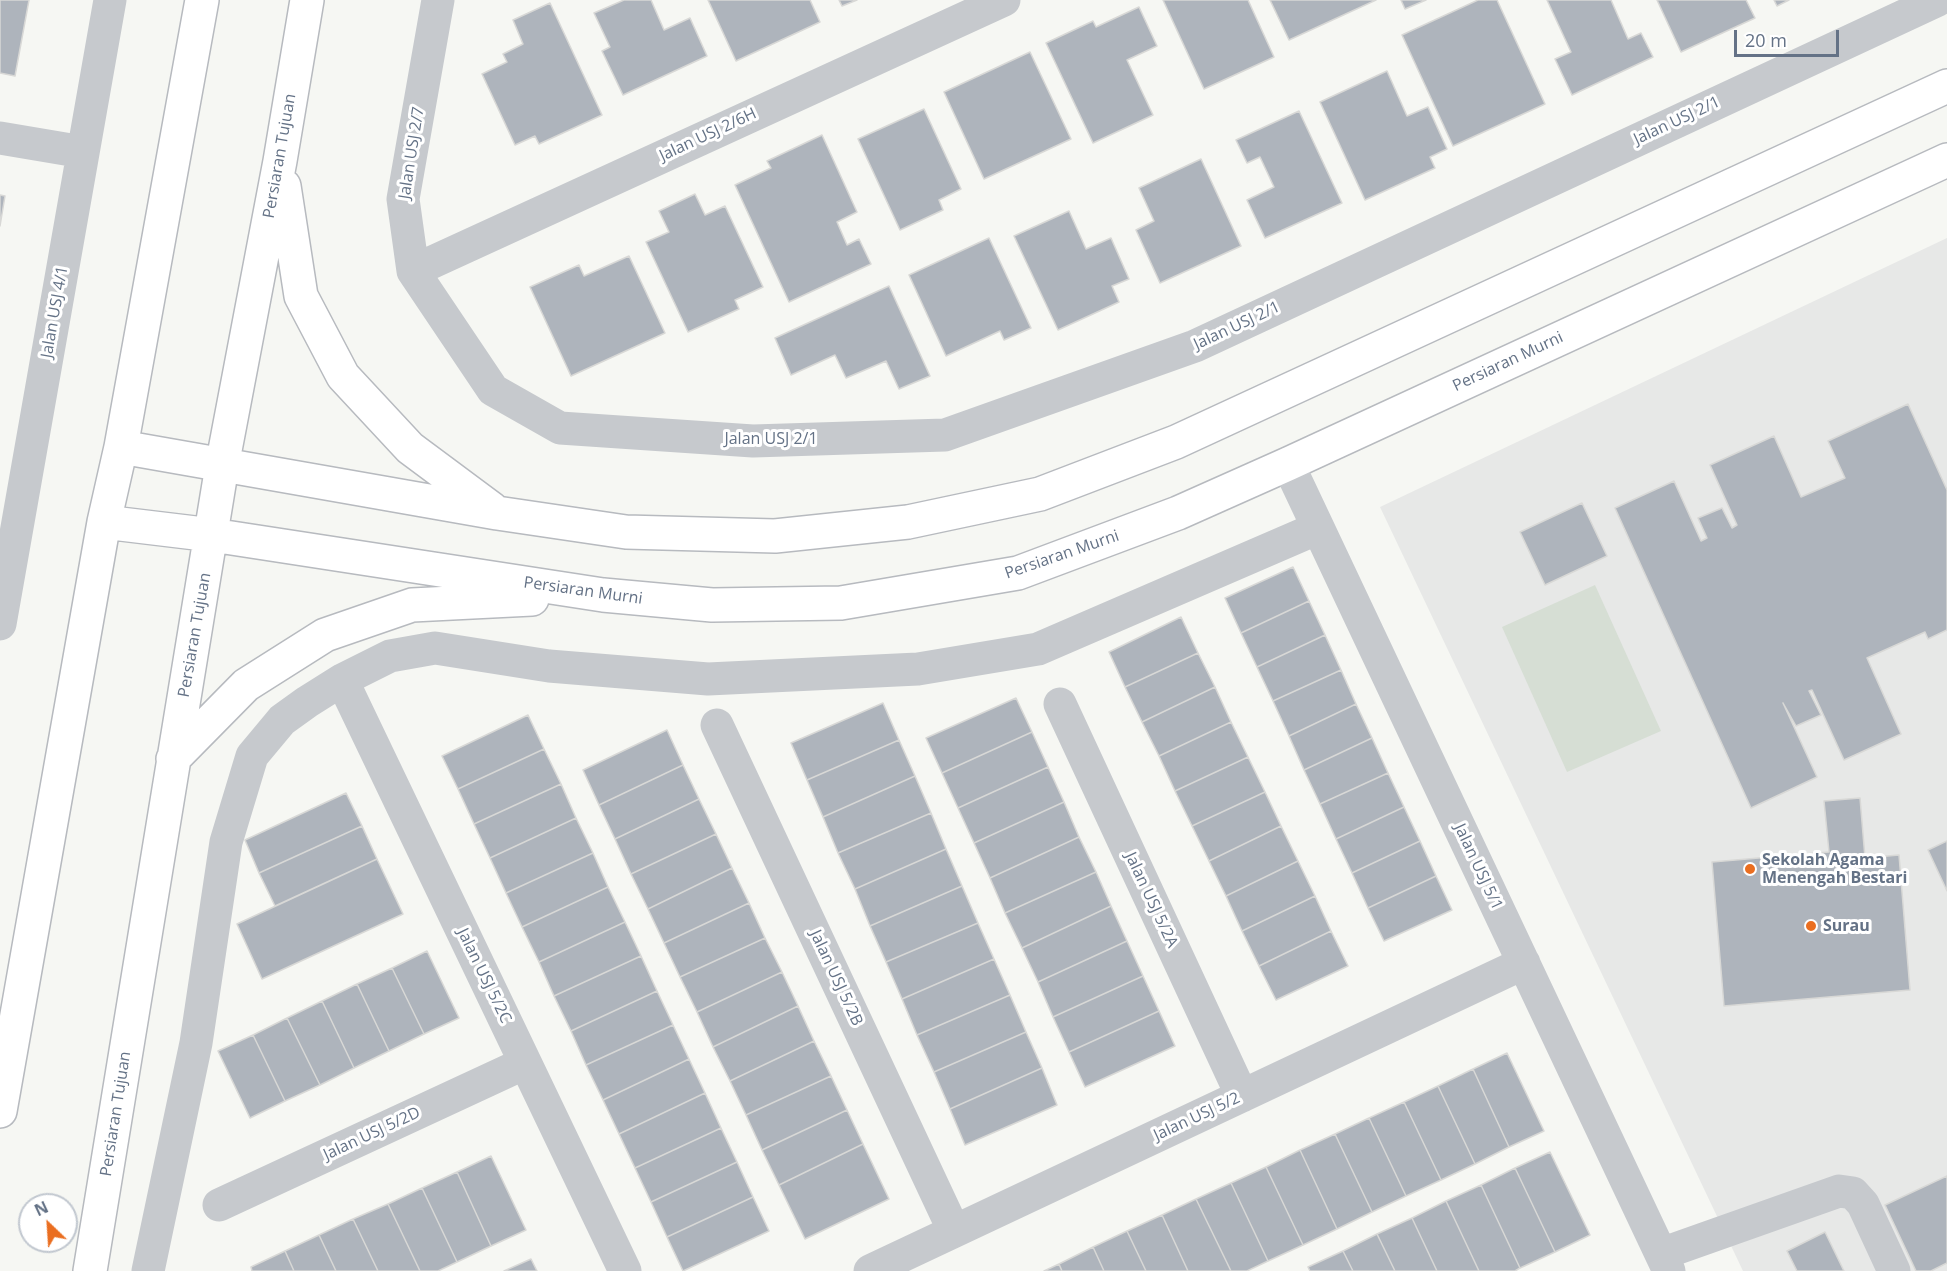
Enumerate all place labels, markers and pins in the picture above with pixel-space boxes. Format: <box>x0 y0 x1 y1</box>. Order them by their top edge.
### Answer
place label: Sekolah Agama Menengah Bestari <box>1762 850 1907 888</box>
marker: Sekolah Agama Menengah Bestari <box>1743 862 1757 876</box>
place label: Surau <box>1823 916 1870 936</box>
marker: Surau <box>1804 919 1818 933</box>

